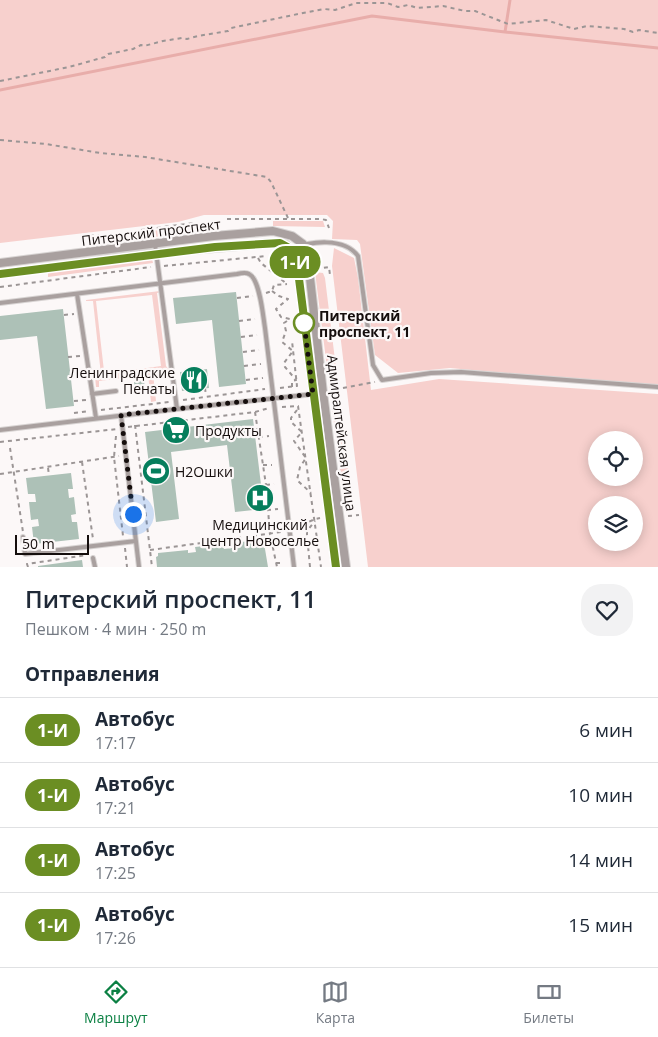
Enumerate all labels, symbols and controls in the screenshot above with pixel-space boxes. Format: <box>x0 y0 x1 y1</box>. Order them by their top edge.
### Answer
street label: Питерский проспект <box>80 214 222 250</box>
line badge: 1-И <box>266 246 324 278</box>
text: 1-И <box>280 250 310 274</box>
place label: Питерский проспект, 11 <box>319 306 410 341</box>
marker: Питерский проспект, 11 <box>293 312 315 334</box>
street label: Адмиралтейская улица <box>323 354 361 512</box>
place label: Ленинградские Пенаты <box>70 363 175 398</box>
restaurant icon: Ленинградские Пенаты <box>179 365 209 395</box>
supermarket icon: Продукты <box>161 415 191 445</box>
place label: Продукты <box>195 421 262 440</box>
map controls <box>588 431 643 551</box>
button: locate <box>588 431 643 486</box>
sports icon: H2Oшки <box>141 456 171 486</box>
place label: H2Oшки <box>175 462 233 481</box>
hospital icon: Медицинский центр Новоселье <box>245 483 275 513</box>
button: layers <box>588 496 643 551</box>
your location <box>121 502 146 527</box>
place label: Медицинский центр Новоселье <box>201 515 319 550</box>
scale bar <box>15 532 89 555</box>
text: 50 m <box>22 534 55 553</box>
text: Питерский проспект, 11 <box>25 582 316 615</box>
button: heart <box>581 584 633 636</box>
text: Пешком · 4 мин · 250 m <box>25 618 206 640</box>
text: Отправления <box>25 661 159 687</box>
text: Автобус <box>95 706 175 732</box>
text: 6 мин <box>579 717 633 743</box>
text: 1-И <box>37 718 68 742</box>
text: 17:17 <box>95 732 136 754</box>
text: Автобус <box>95 771 175 797</box>
text: 10 мин <box>568 782 633 808</box>
text: 1-И <box>37 783 68 807</box>
text: 17:21 <box>95 797 136 819</box>
text: Автобус <box>95 836 175 862</box>
text: 14 мин <box>568 847 633 873</box>
text: 1-И <box>37 848 68 872</box>
text: 17:25 <box>95 862 136 884</box>
text: Автобус <box>95 901 175 927</box>
text: 15 мин <box>568 912 633 938</box>
text: 1-И <box>37 913 68 937</box>
text: 17:26 <box>95 927 136 949</box>
tab: Маршрут <box>84 978 148 1027</box>
tab: Карта <box>316 978 355 1027</box>
tab: Билеты <box>523 978 574 1027</box>

